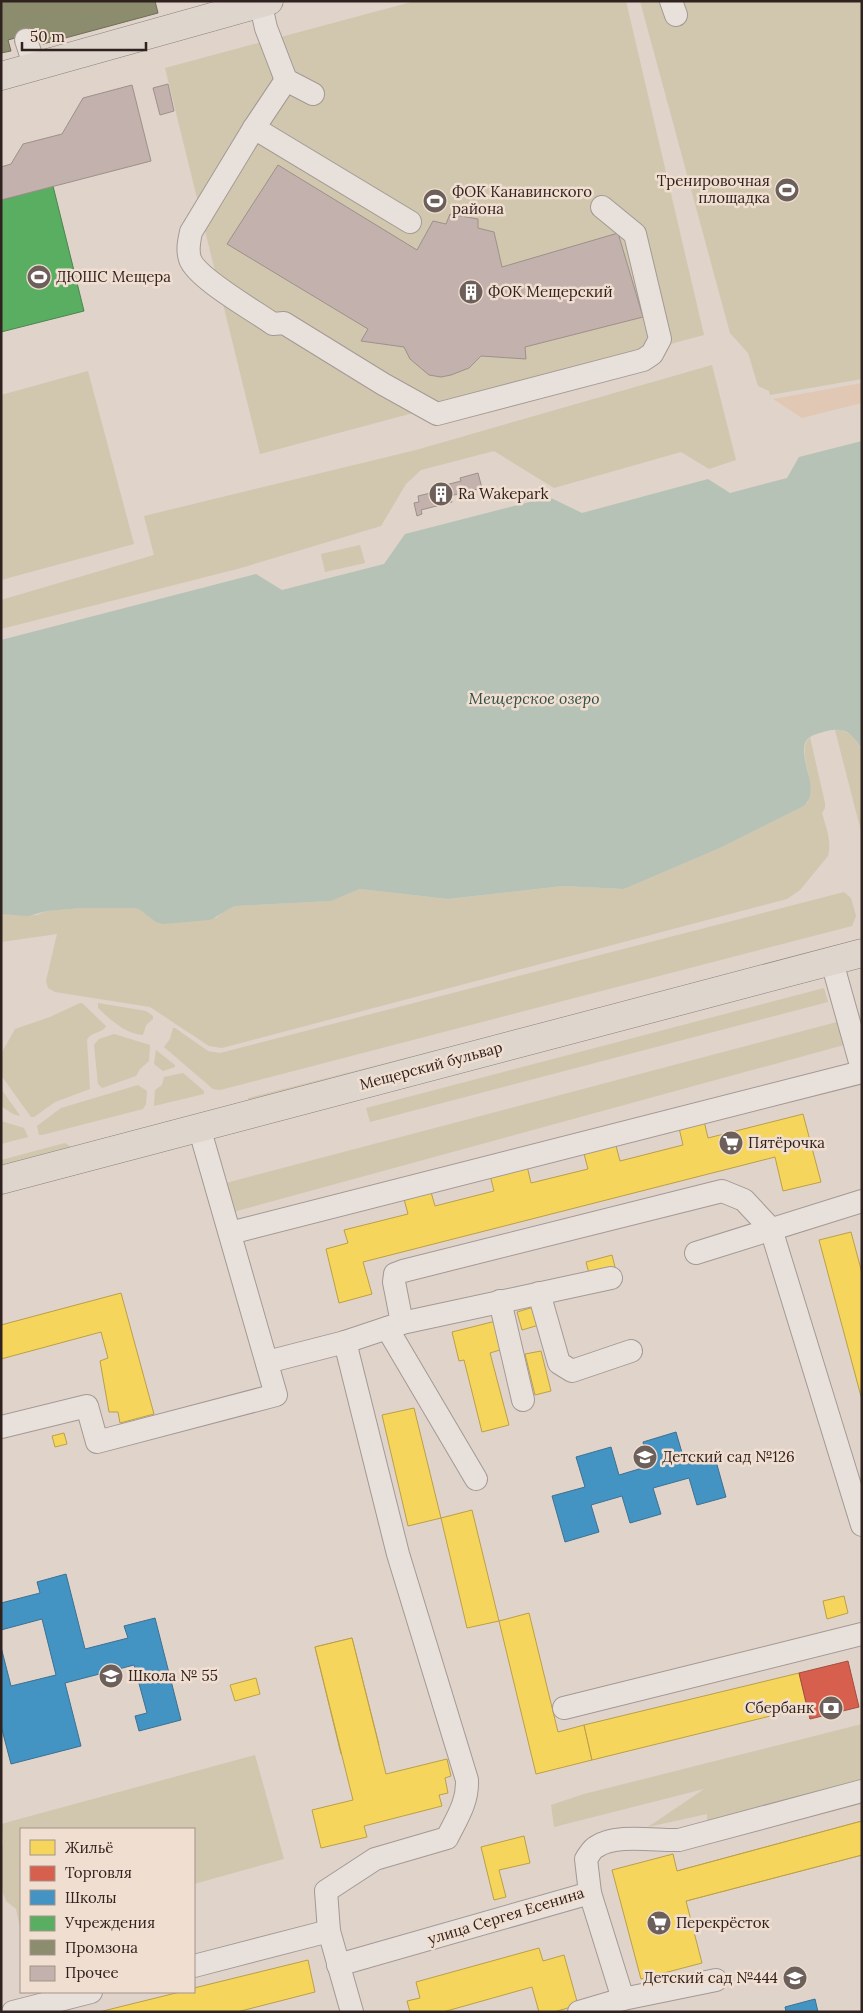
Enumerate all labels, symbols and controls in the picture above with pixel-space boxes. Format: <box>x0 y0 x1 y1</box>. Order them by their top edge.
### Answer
scale bar <box>22 20 146 52</box>
text: 50 m <box>30 27 65 46</box>
place label: Тренировочная площадка <box>657 171 770 207</box>
sports icon: Тренировочная площадка <box>774 177 800 203</box>
place label: ФОК Канавинского района <box>452 182 592 218</box>
sports icon: ФОК Канавинского района <box>422 188 448 214</box>
sports icon: ДЮШС Мещера <box>26 264 52 290</box>
place label: ДЮШС Мещера <box>56 267 171 286</box>
building icon: ФОК Мещерский <box>458 279 484 305</box>
place label: ФОК Мещерский <box>488 282 613 301</box>
building icon: Ra Wakepark <box>428 481 454 507</box>
place label: Ra Wakepark <box>458 484 548 503</box>
water label: Мещерское озеро <box>468 688 600 708</box>
street label: Мещерский бульвар <box>357 1037 505 1094</box>
supermarket icon: Пятёрочка <box>718 1130 744 1156</box>
place label: Пятёрочка <box>748 1133 825 1152</box>
school or university icon: Детский сад №126 <box>632 1444 658 1470</box>
place label: Детский сад №126 <box>662 1447 795 1466</box>
school or university icon: Школа № 55 <box>98 1663 124 1689</box>
place label: Школа № 55 <box>128 1666 218 1685</box>
bank icon: Сбербанк <box>818 1695 844 1721</box>
place label: Сбербанк <box>745 1698 814 1717</box>
legend <box>20 1828 195 1993</box>
text: Жильё <box>65 1838 113 1857</box>
text: Торговля <box>65 1863 132 1882</box>
street label: улица Сергея Есенина <box>425 1883 587 1948</box>
text: Школы <box>65 1888 117 1907</box>
supermarket icon: Перекрёсток <box>646 1910 672 1936</box>
text: Учреждения <box>64 1913 155 1932</box>
place label: Перекрёсток <box>676 1913 770 1932</box>
text: Промзона <box>65 1938 138 1957</box>
text: Прочее <box>65 1963 119 1982</box>
school or university icon: Детский сад №444 <box>782 1965 808 1991</box>
place label: Детский сад №444 <box>643 1968 778 1987</box>

